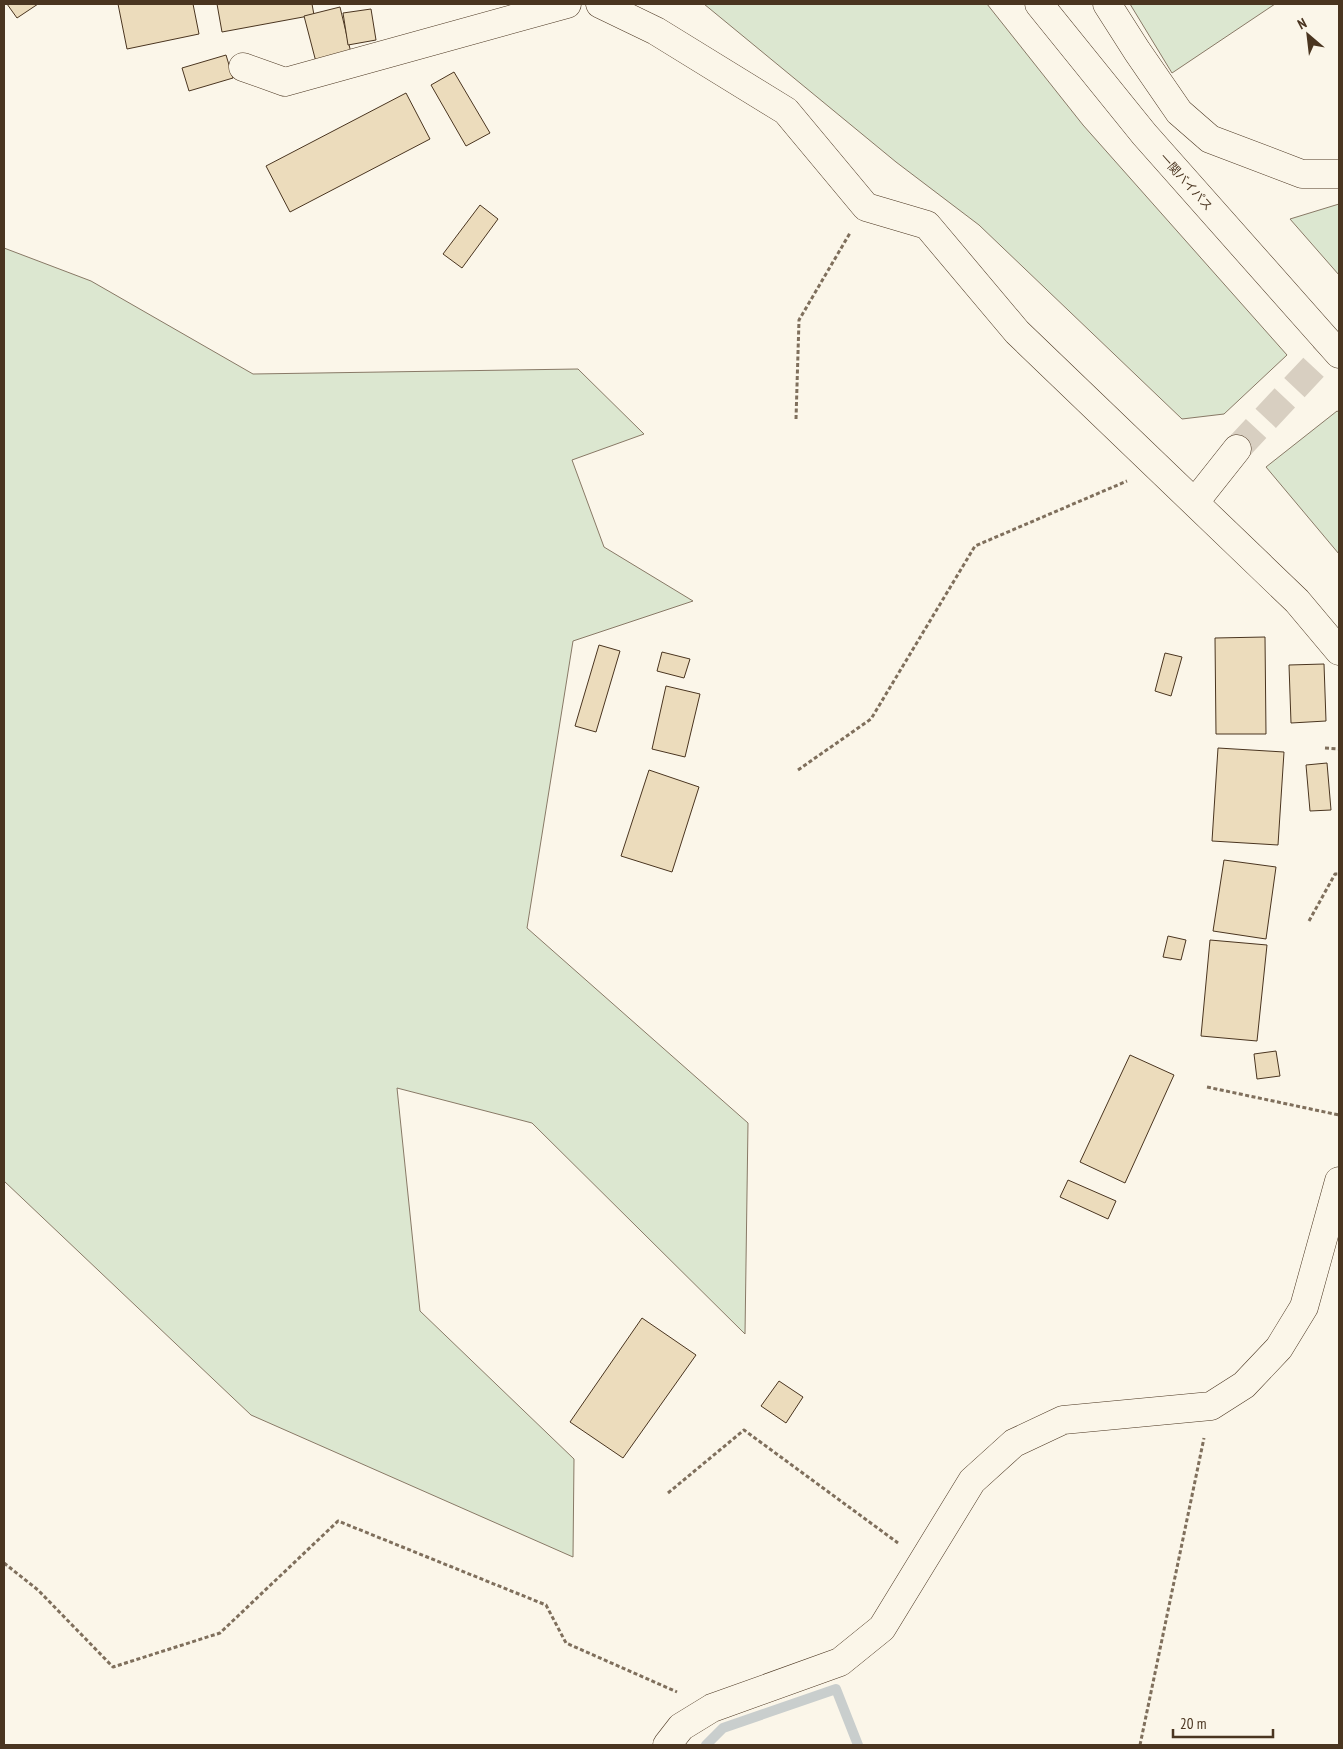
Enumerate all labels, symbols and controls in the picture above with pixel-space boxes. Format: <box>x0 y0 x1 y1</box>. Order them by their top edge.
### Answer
north arrow <box>1283 10 1333 60</box>
text: N <box>1294 14 1309 33</box>
street label: 一関バイパス <box>1157 150 1216 213</box>
scale bar <box>1173 1706 1273 1738</box>
text: 20 m <box>1180 1714 1206 1733</box>

